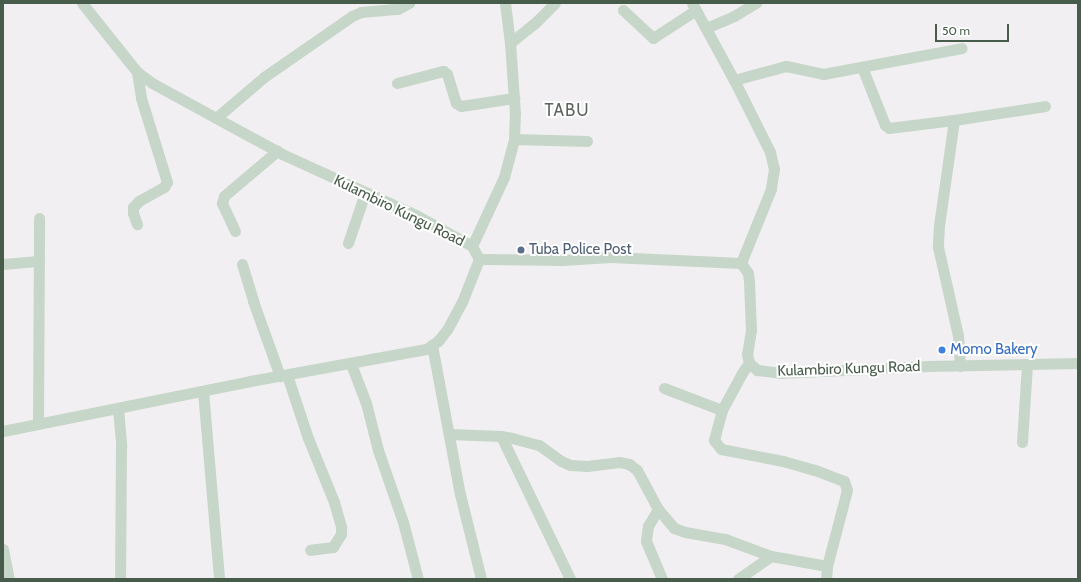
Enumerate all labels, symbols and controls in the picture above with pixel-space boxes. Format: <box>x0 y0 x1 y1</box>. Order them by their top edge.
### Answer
scale bar <box>937 16 1011 42</box>
text: 50 m <box>942 23 970 38</box>
district label: TABU <box>544 101 590 121</box>
street label: Kulambiro Kungu Road <box>331 172 467 250</box>
place label: Tuba Police Post <box>529 241 631 259</box>
marker: Tuba Police Post <box>516 245 526 255</box>
place label: Momo Bakery <box>950 341 1038 359</box>
marker: Momo Bakery <box>937 345 947 355</box>
street label: Kulambiro Kungu Road <box>777 358 921 380</box>

